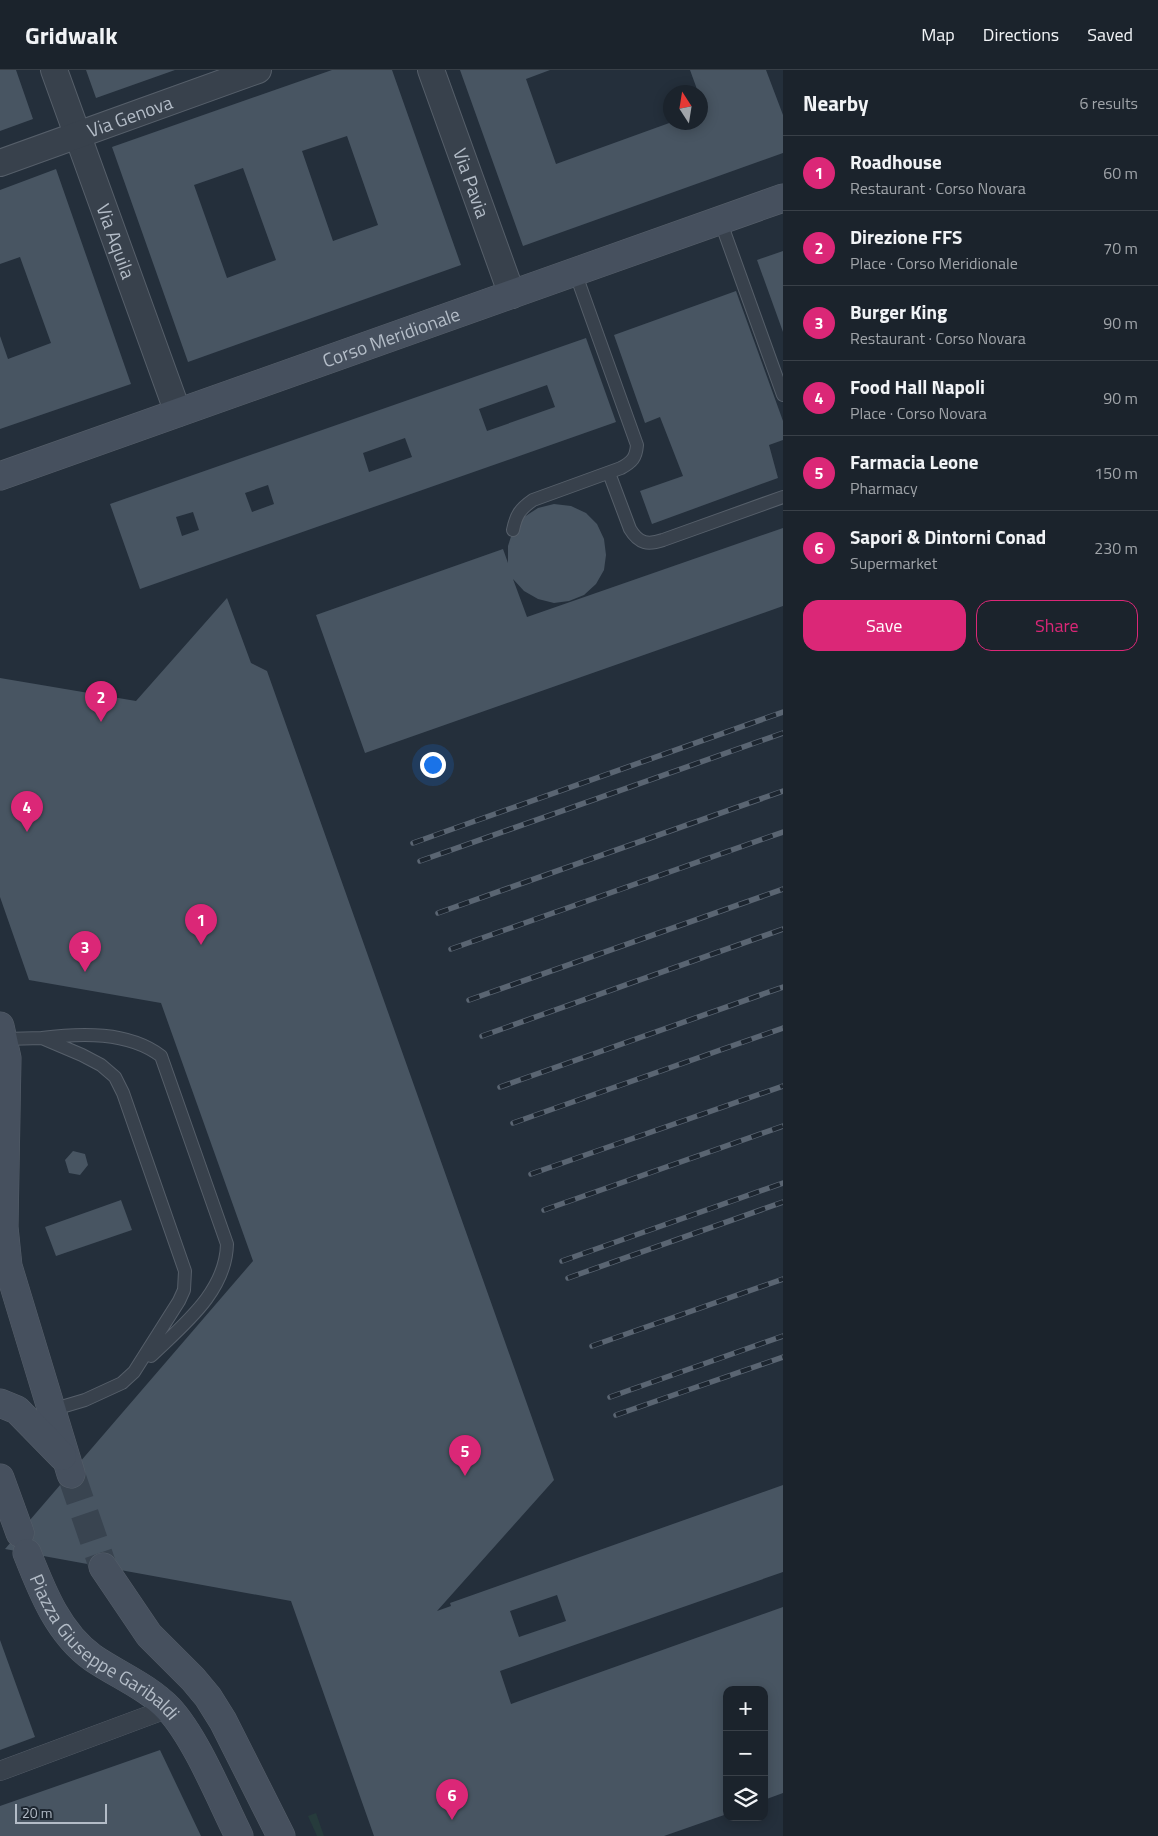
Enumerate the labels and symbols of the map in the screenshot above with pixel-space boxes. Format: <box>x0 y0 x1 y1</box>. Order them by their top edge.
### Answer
north arrow <box>663 85 708 130</box>
street label: Via Genova <box>83 87 177 144</box>
street label: Via Pavia <box>446 144 498 222</box>
street label: Via Aquila <box>89 199 143 283</box>
street label: Corso Meridionale <box>318 299 464 374</box>
pin: 2 <box>85 681 117 722</box>
your location <box>420 752 446 778</box>
pin: 4 <box>11 791 43 832</box>
pin: 1 <box>185 904 217 945</box>
pin: 3 <box>69 931 101 972</box>
pin: 5 <box>449 1435 481 1476</box>
street label: Piazza Giuseppe Garibaldi <box>23 1569 187 1726</box>
pin: 6 <box>436 1779 468 1820</box>
scale bar <box>15 1801 108 1824</box>

